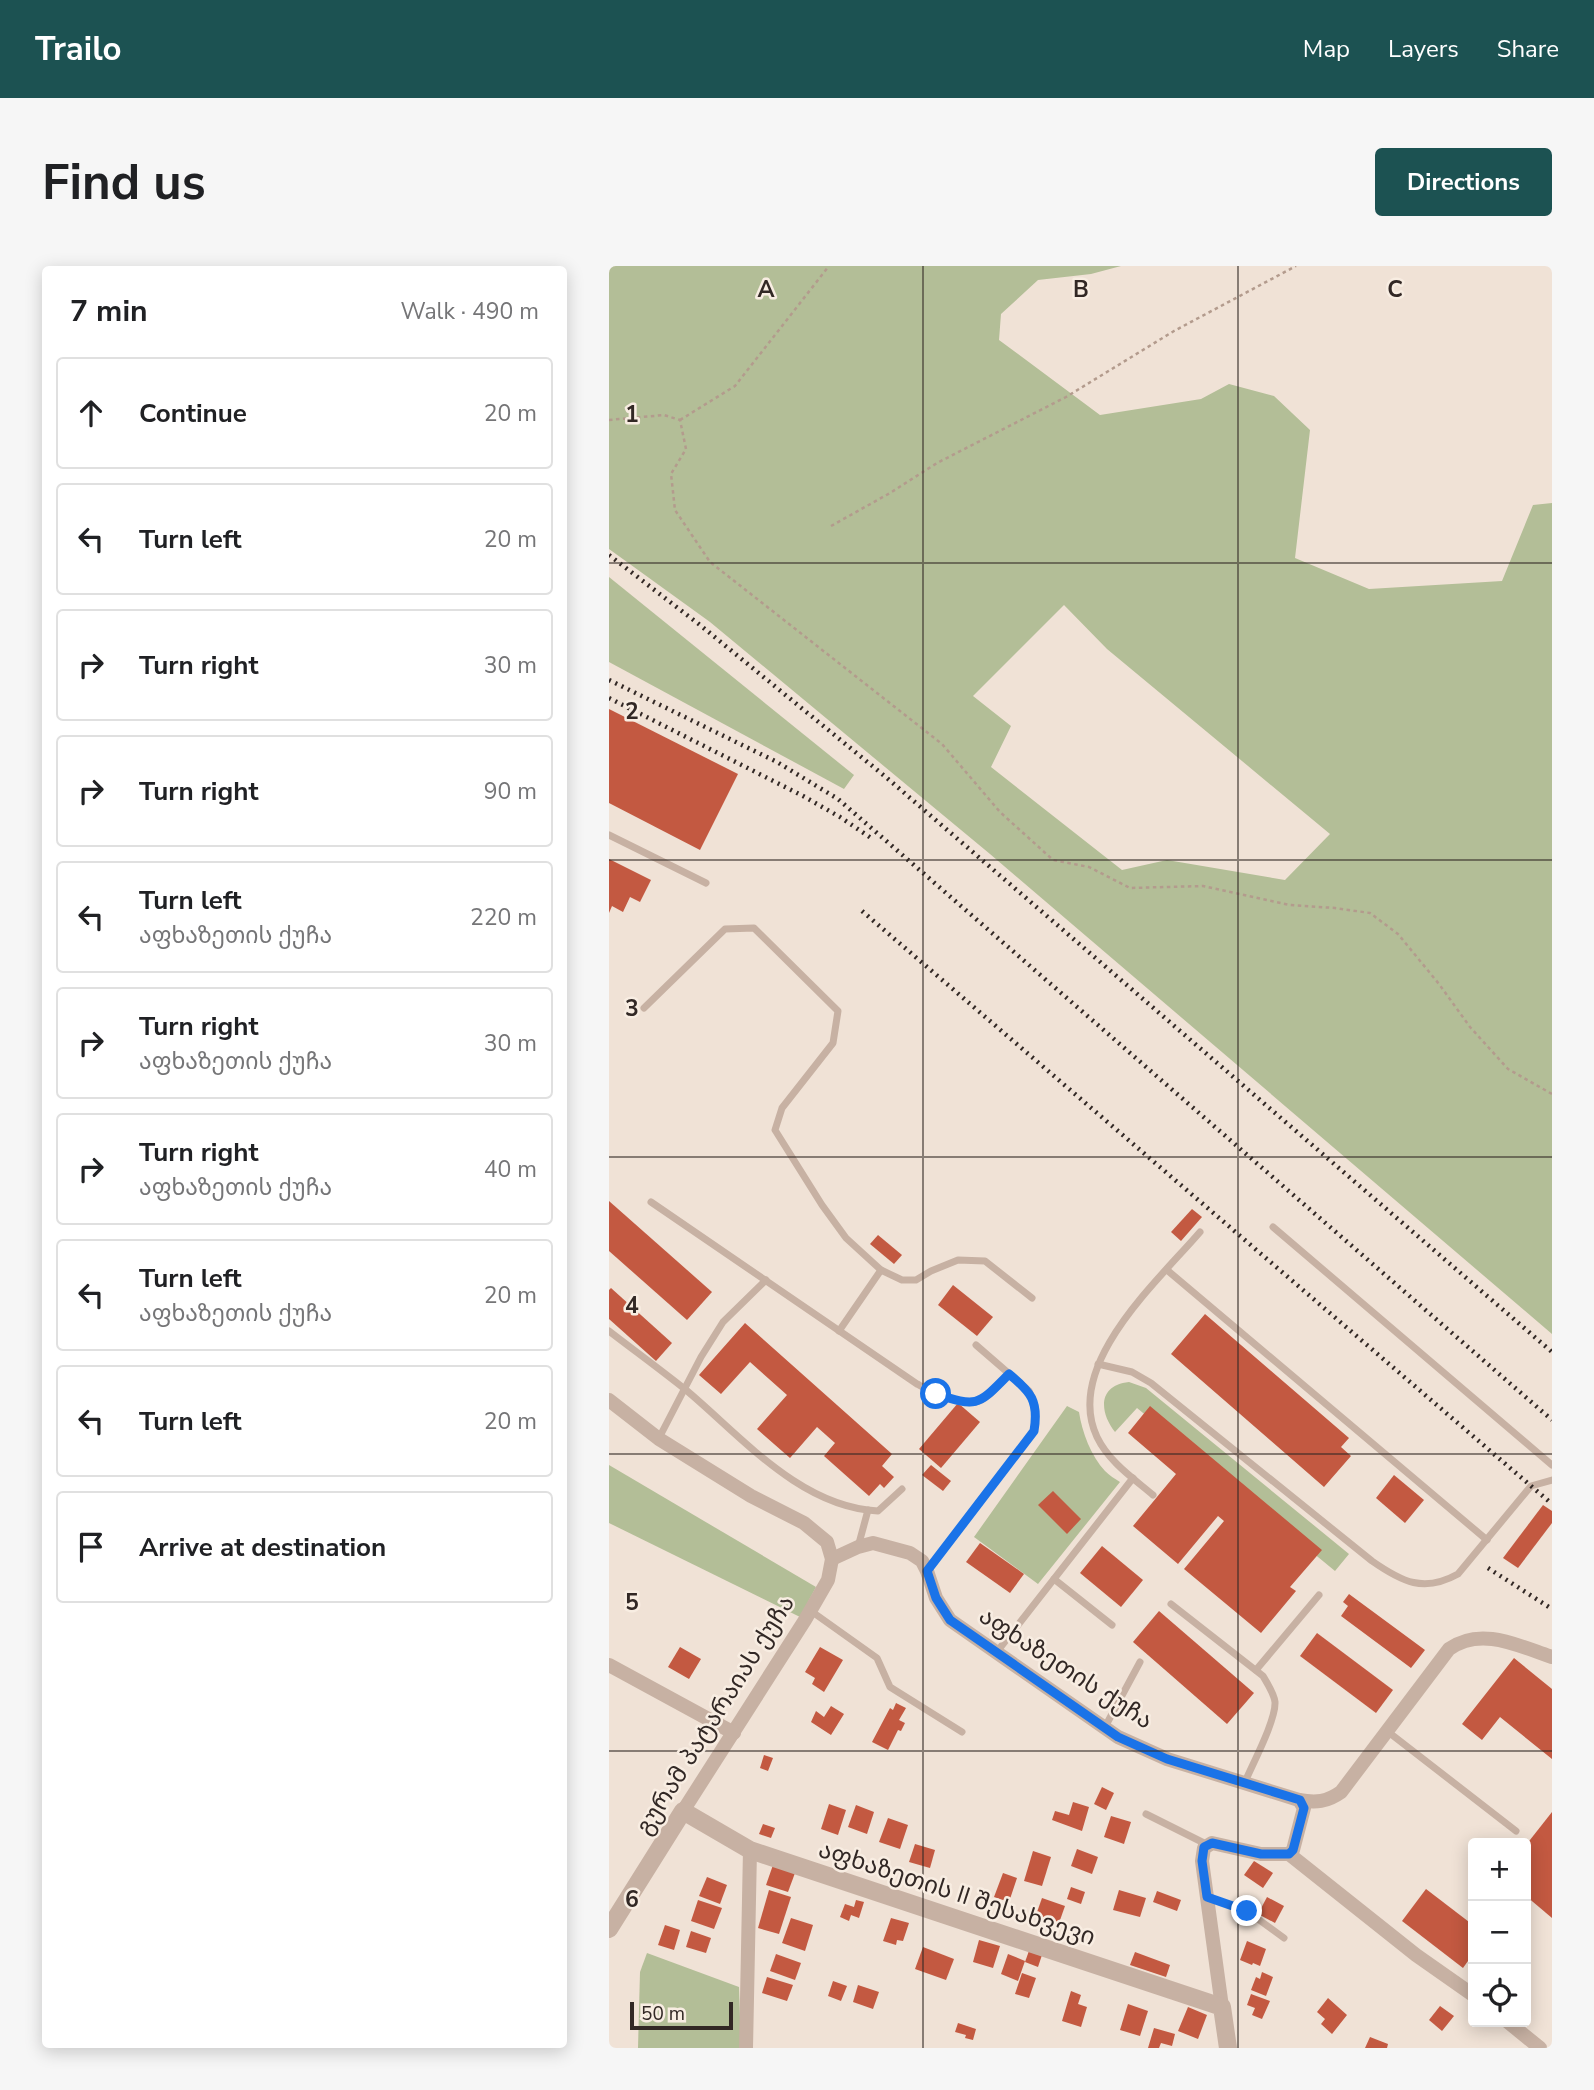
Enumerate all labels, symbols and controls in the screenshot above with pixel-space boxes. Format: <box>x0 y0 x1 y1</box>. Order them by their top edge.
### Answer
text: Trailo <box>35 27 122 72</box>
text: Map <box>1303 33 1350 65</box>
text: Layers <box>1388 33 1459 65</box>
text: Share <box>1497 33 1559 65</box>
button: Directions <box>1375 148 1552 216</box>
text: Find us <box>42 149 206 216</box>
text: A <box>757 274 775 305</box>
text: B <box>1073 274 1089 305</box>
text: C <box>1387 274 1403 305</box>
text: 7 min <box>70 291 148 332</box>
text: Walk · 490 m <box>400 296 539 327</box>
icon: ahead <box>72 394 110 432</box>
text: Continue <box>139 396 247 431</box>
text: 20 m <box>484 398 537 429</box>
text: 1 <box>625 399 639 430</box>
icon: left <box>72 520 110 558</box>
text: Turn left <box>139 522 242 557</box>
text: 20 m <box>484 524 537 555</box>
icon: right <box>72 646 110 684</box>
text: Turn right <box>139 648 258 683</box>
text: 30 m <box>484 650 537 681</box>
text: 2 <box>625 696 639 727</box>
icon: right <box>72 772 110 810</box>
text: Turn right <box>139 774 258 809</box>
text: 90 m <box>484 776 537 807</box>
text: Turn left <box>139 883 242 918</box>
icon: left <box>72 898 110 936</box>
text: 220 m <box>470 902 537 933</box>
text: აფხაზეთის ქუჩა <box>139 920 332 951</box>
text: 3 <box>625 993 639 1024</box>
text: Turn right <box>139 1009 258 1044</box>
icon: right <box>72 1024 110 1062</box>
text: 30 m <box>484 1028 537 1059</box>
text: აფხაზეთის ქუჩა <box>139 1046 332 1077</box>
text: Turn right <box>139 1135 258 1170</box>
icon: right <box>72 1150 110 1188</box>
text: 40 m <box>484 1154 537 1185</box>
text: აფხაზეთის ქუჩა <box>139 1172 332 1203</box>
text: Turn left <box>139 1261 242 1296</box>
icon: left <box>72 1276 110 1314</box>
text: 20 m <box>484 1280 537 1311</box>
text: 4 <box>625 1290 639 1321</box>
text: აფხაზეთის ქუჩა <box>139 1298 332 1329</box>
route start <box>920 1378 951 1409</box>
icon: left <box>72 1402 110 1440</box>
text: Turn left <box>139 1404 242 1439</box>
text: 20 m <box>484 1406 537 1437</box>
icon: arrive <box>72 1528 110 1566</box>
text: Arrive at destination <box>139 1530 386 1565</box>
text: 5 <box>625 1587 639 1618</box>
street label: გურამ პატარაიას ქუჩა <box>628 1589 802 1841</box>
street label: აფხაზეთის ქუჩა <box>973 1600 1159 1736</box>
street label: აფხაზეთის II შესახვევი <box>815 1833 1099 1953</box>
map controls <box>1468 1838 1531 2027</box>
button: + <box>1468 1838 1531 1901</box>
text: 6 <box>625 1884 639 1915</box>
route end <box>1231 1895 1262 1926</box>
button: − <box>1468 1901 1531 1964</box>
button: locate <box>1468 1964 1531 2027</box>
scale bar <box>630 1999 733 2031</box>
text: 50 m <box>641 2001 685 2027</box>

